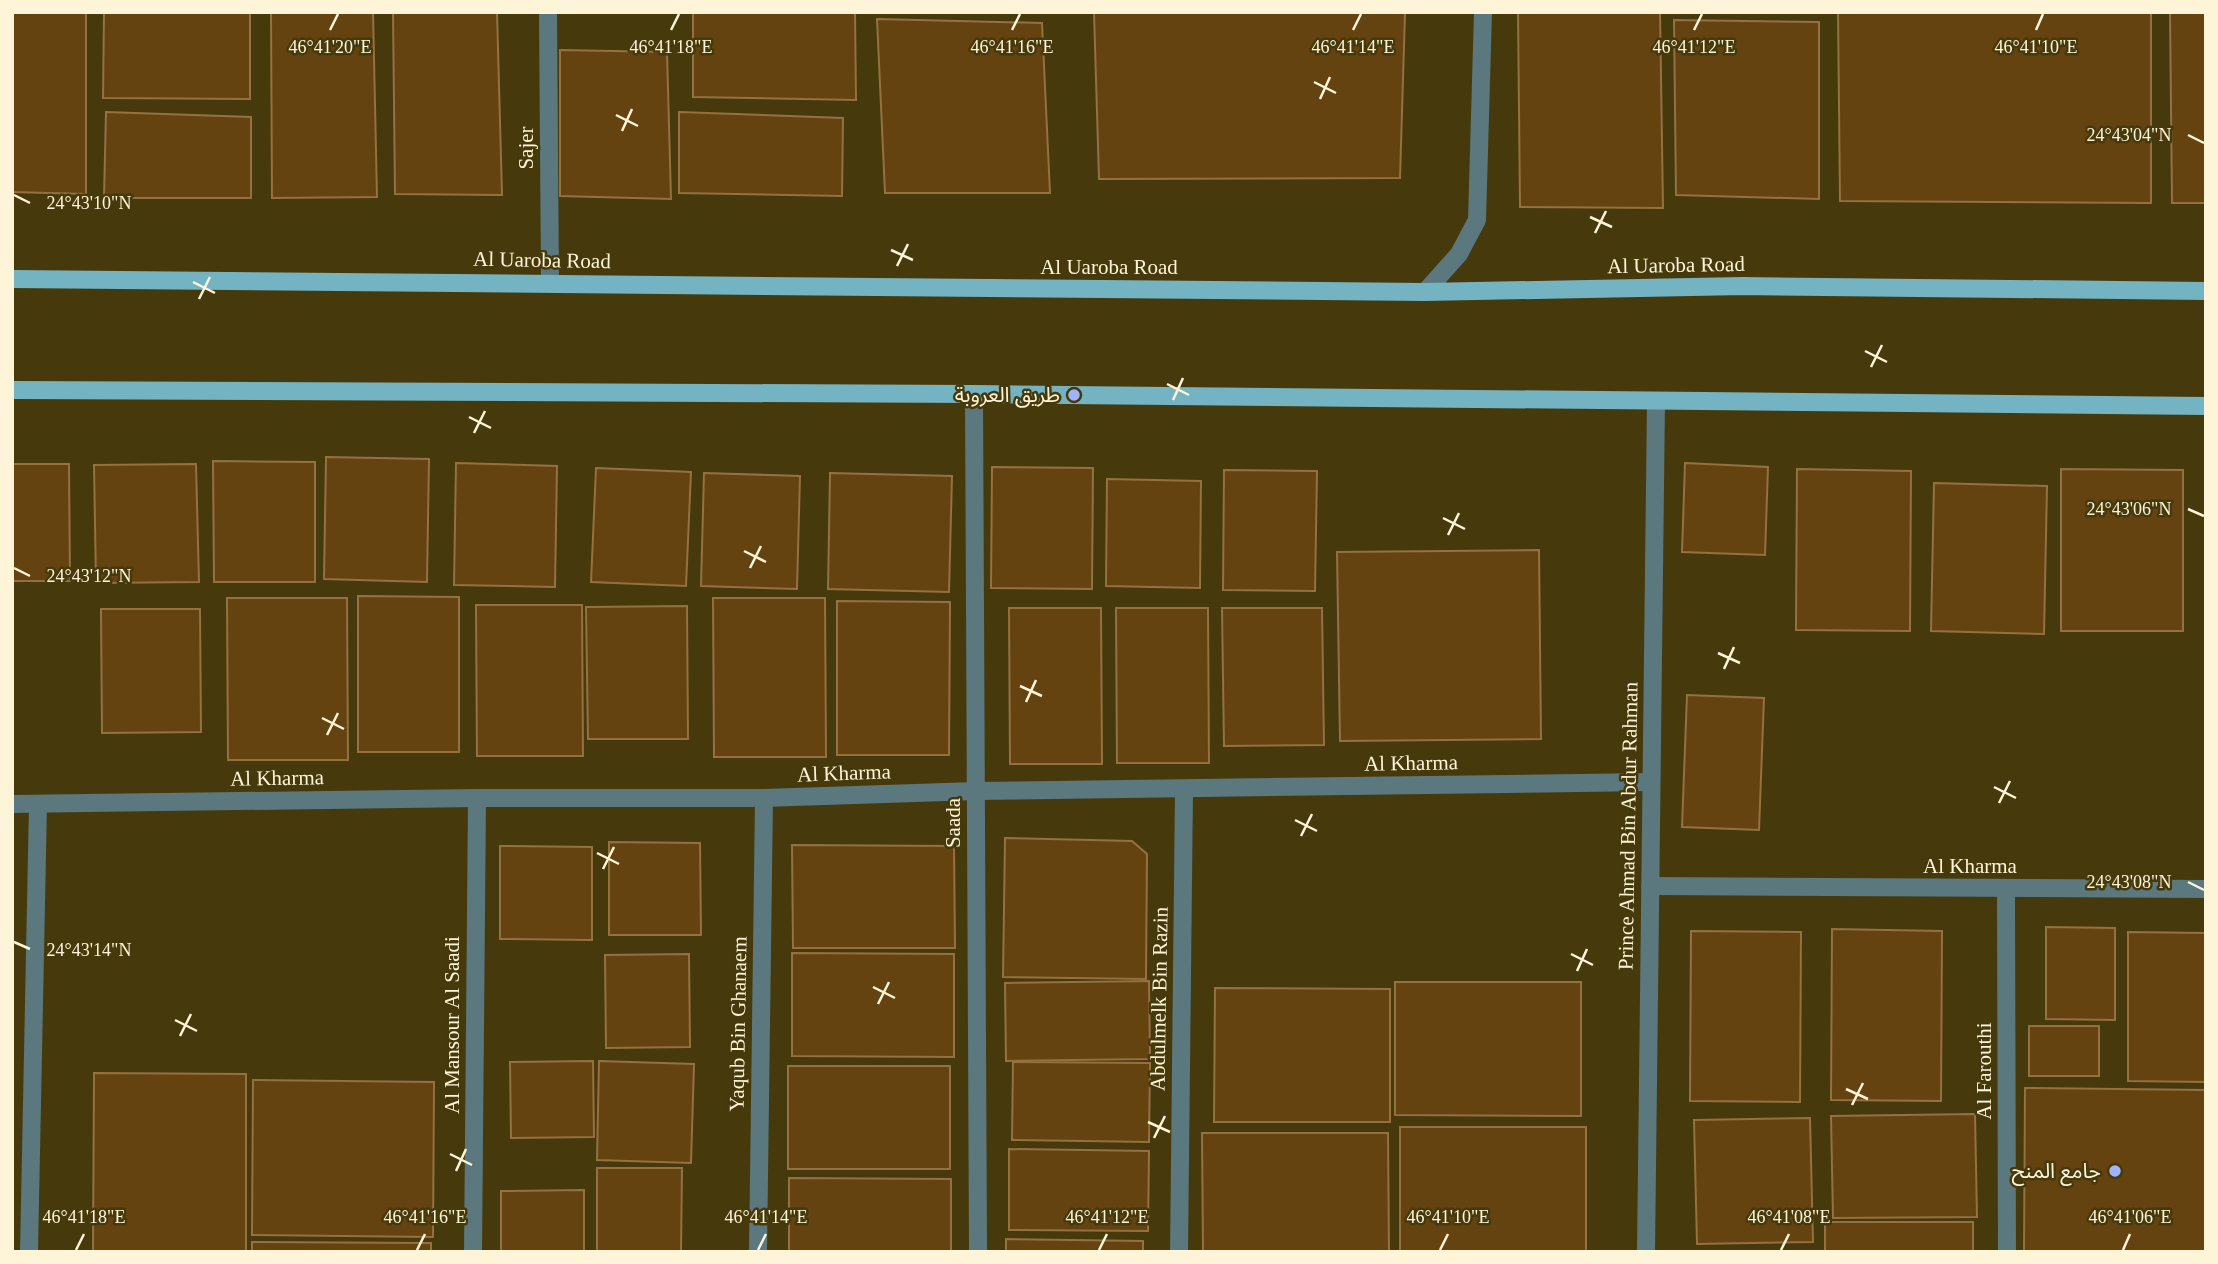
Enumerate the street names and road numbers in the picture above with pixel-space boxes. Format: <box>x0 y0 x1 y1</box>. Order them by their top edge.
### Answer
street label: Sajer <box>514 126 538 170</box>
street label: Al Uaroba Road <box>473 247 612 273</box>
street label: Al Uaroba Road <box>1607 252 1746 278</box>
street label: Al Uaroba Road <box>1040 255 1178 279</box>
street label: Prince Ahmad Bin Abdur Rahman <box>1613 681 1643 970</box>
street label: Al Kharma <box>1364 750 1459 776</box>
street label: Al Kharma <box>797 759 892 787</box>
street label: Al Kharma <box>230 765 325 791</box>
street label: Saada <box>941 797 965 848</box>
street label: Al Kharma <box>1923 854 2018 878</box>
street label: Abdulmelk Bin Razin <box>1145 906 1173 1091</box>
street label: Al Mansour Al Saadi <box>440 936 464 1114</box>
street label: Yaqub Bin Ghanaem <box>724 936 752 1112</box>
street label: Al Farouthi <box>1972 1022 1996 1120</box>

